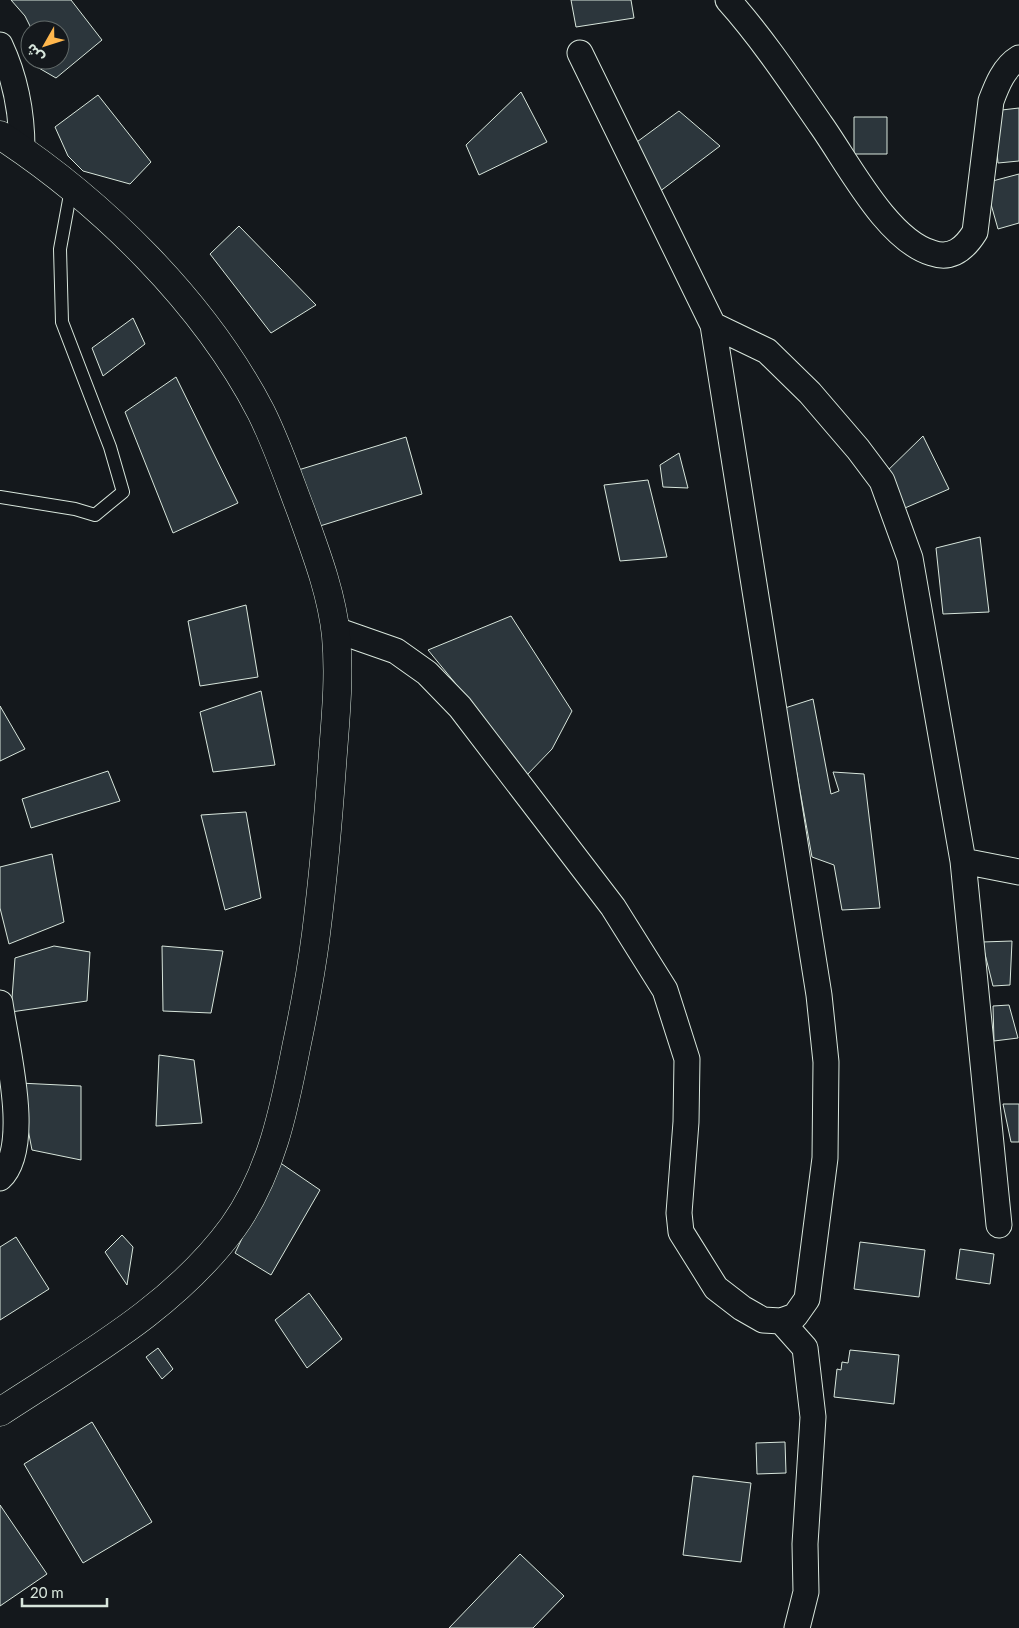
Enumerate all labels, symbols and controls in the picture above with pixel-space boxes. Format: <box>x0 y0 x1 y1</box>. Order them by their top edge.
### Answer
north arrow <box>20 20 70 70</box>
text: ش <box>22 41 47 66</box>
scale bar <box>22 1576 108 1608</box>
text: 20 m <box>30 1583 64 1601</box>

